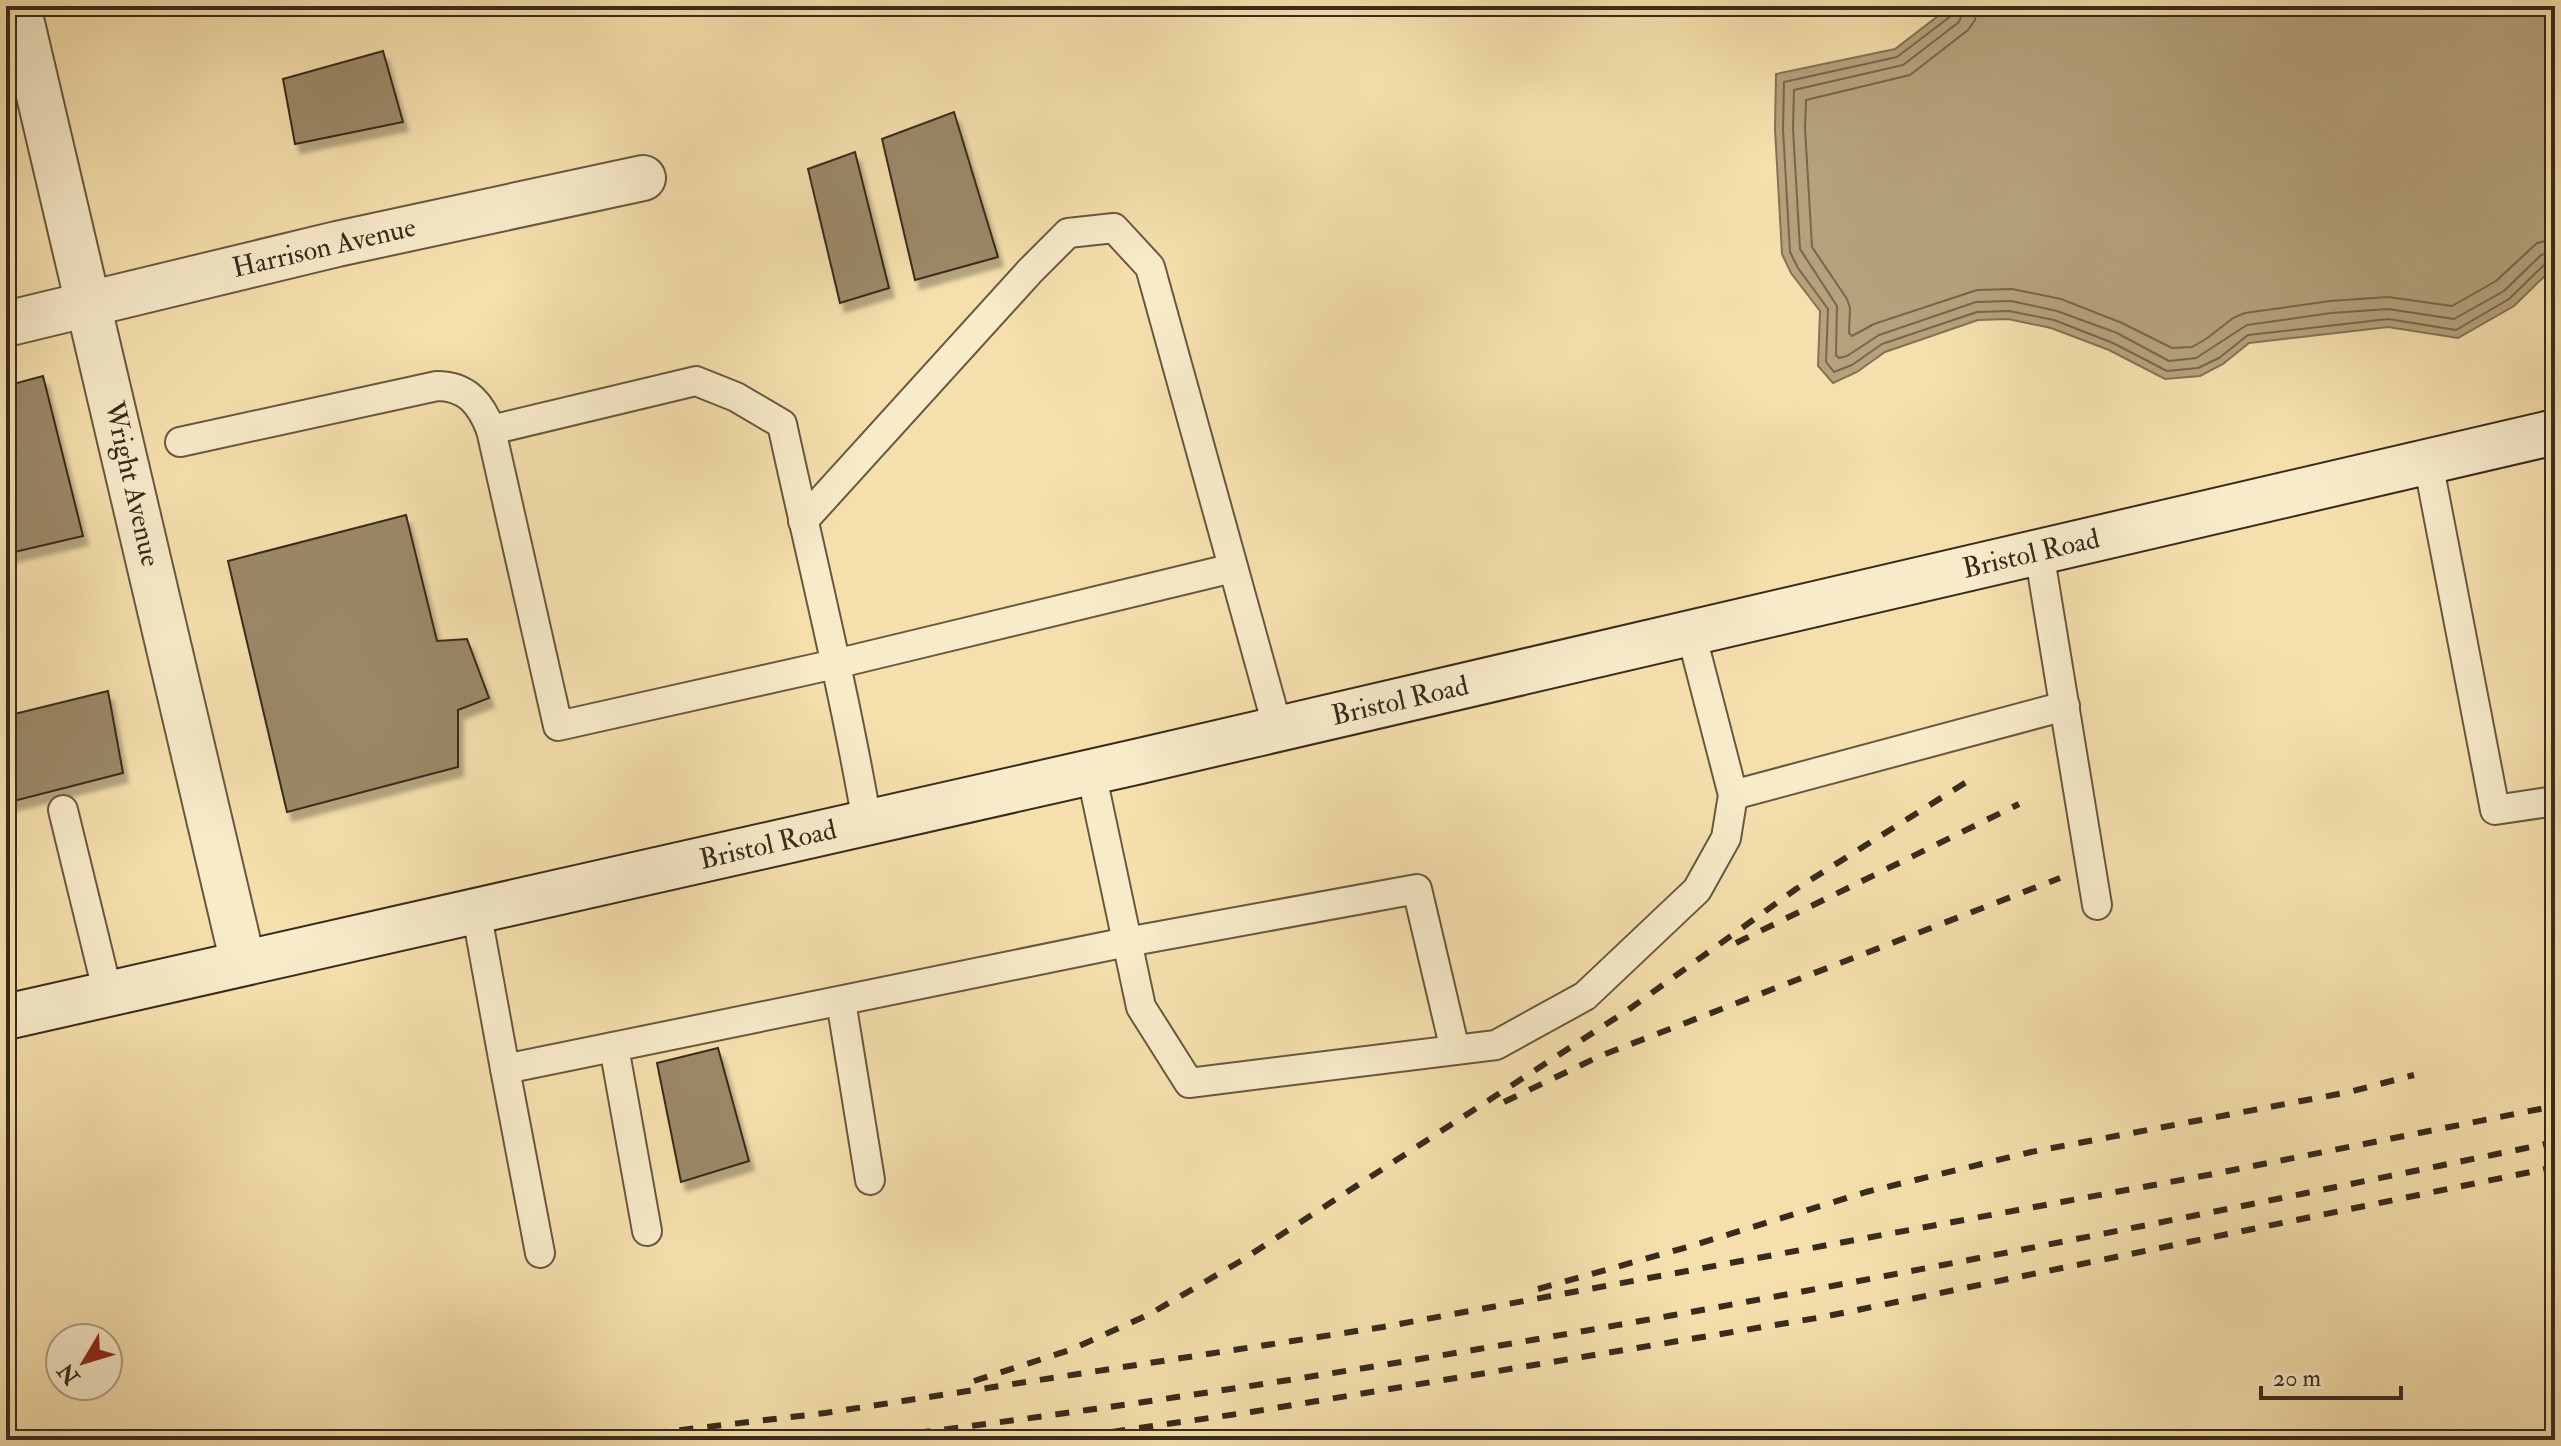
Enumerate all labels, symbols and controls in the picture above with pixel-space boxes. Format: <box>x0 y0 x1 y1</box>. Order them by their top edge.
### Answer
street label: Harrison Avenue <box>229 210 419 286</box>
street label: Wright Avenue <box>96 397 168 570</box>
street label: Bristol Road <box>1959 521 2103 587</box>
street label: Bristol Road <box>1328 668 1472 734</box>
street label: Bristol Road <box>696 812 840 878</box>
north arrow <box>44 1322 124 1402</box>
scale bar <box>2261 1350 2401 1400</box>
text: N <box>52 1357 87 1391</box>
text: 20 m <box>2273 1363 2322 1394</box>

